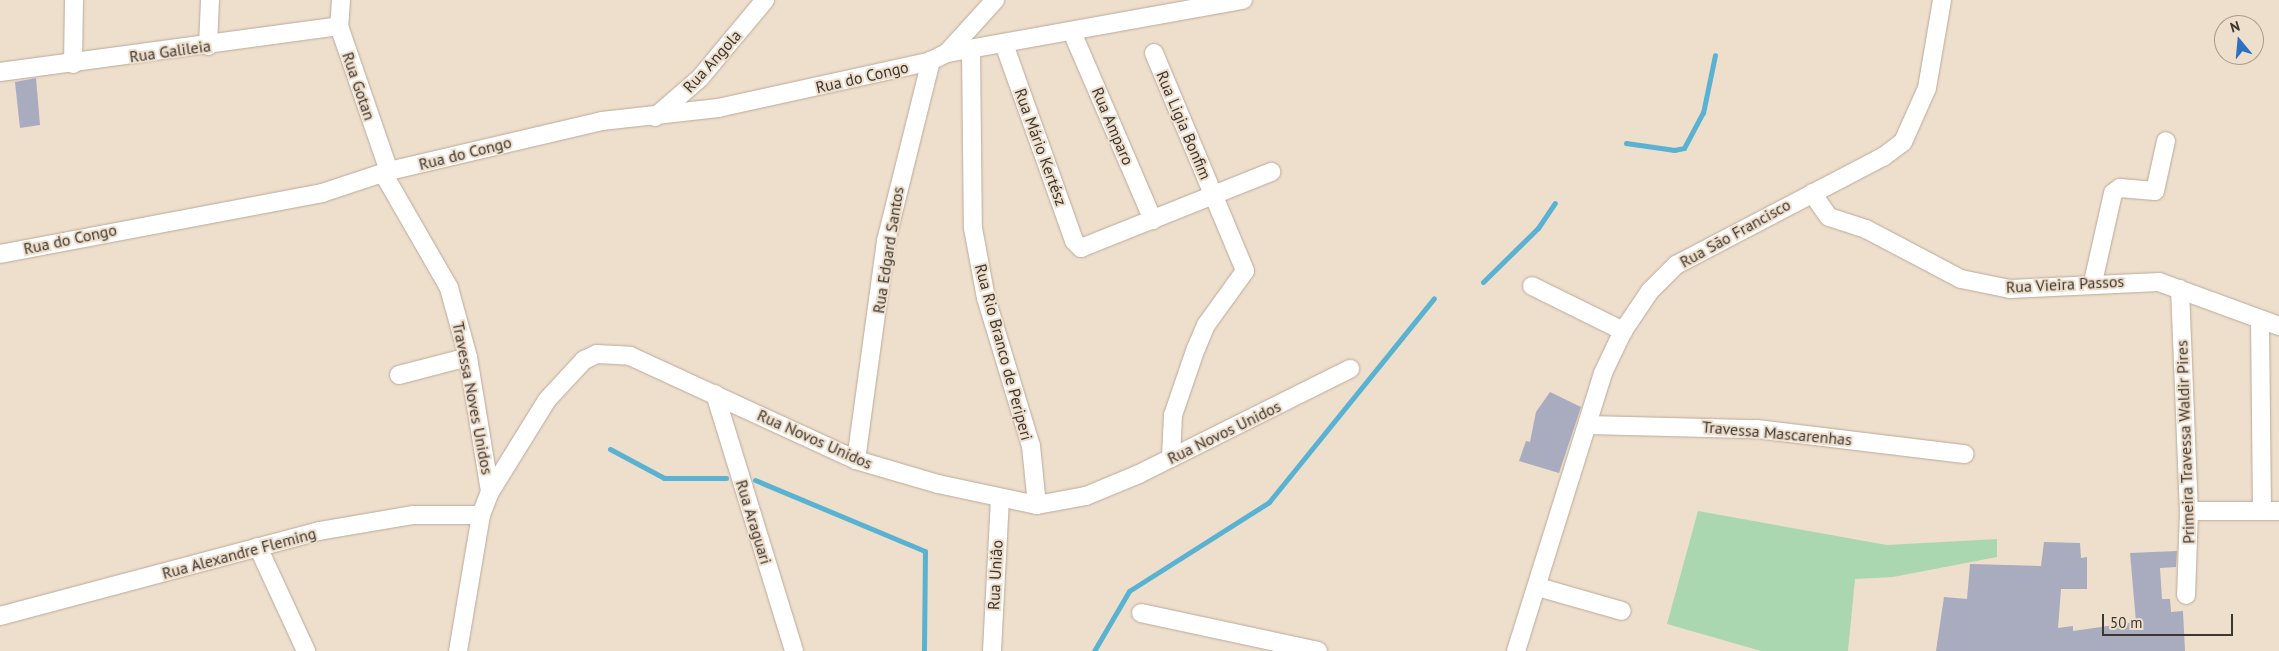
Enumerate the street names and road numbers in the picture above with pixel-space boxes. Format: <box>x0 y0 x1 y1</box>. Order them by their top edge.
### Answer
street label: Rua Angola <box>679 26 745 96</box>
street label: Rua Galileia <box>128 36 212 66</box>
street label: Rua Gotan <box>338 49 380 123</box>
street label: Rua do Congo <box>814 57 910 97</box>
street label: Rua Ligia Bonfim <box>1152 68 1216 182</box>
street label: Rua Amparo <box>1088 84 1138 168</box>
street label: Rua Mário Kertész <box>1011 86 1071 208</box>
street label: Rua do Congo <box>417 132 513 174</box>
street label: Rua Edgard Santos <box>869 185 907 315</box>
street label: Rua São Francisco <box>1676 195 1794 271</box>
street label: Rua do Congo <box>22 220 118 258</box>
street label: Rua Rio Branco de Periperi <box>971 262 1037 442</box>
street label: Rua Vieira Passos <box>2005 271 2125 297</box>
street label: Travessa Noves Unidos <box>449 320 497 476</box>
street label: Primeira Travessa Waldir Pires <box>2172 340 2198 544</box>
street label: Rua Novos Unidos <box>1164 396 1284 468</box>
street label: Rua Novos Unidos <box>755 405 875 473</box>
street label: Travessa Mascarenhas <box>1701 417 1853 449</box>
street label: Rua Araguari <box>732 477 776 567</box>
street label: Rua Alexandre Fleming <box>160 523 318 583</box>
street label: Rua Uniâo <box>984 539 1006 611</box>

